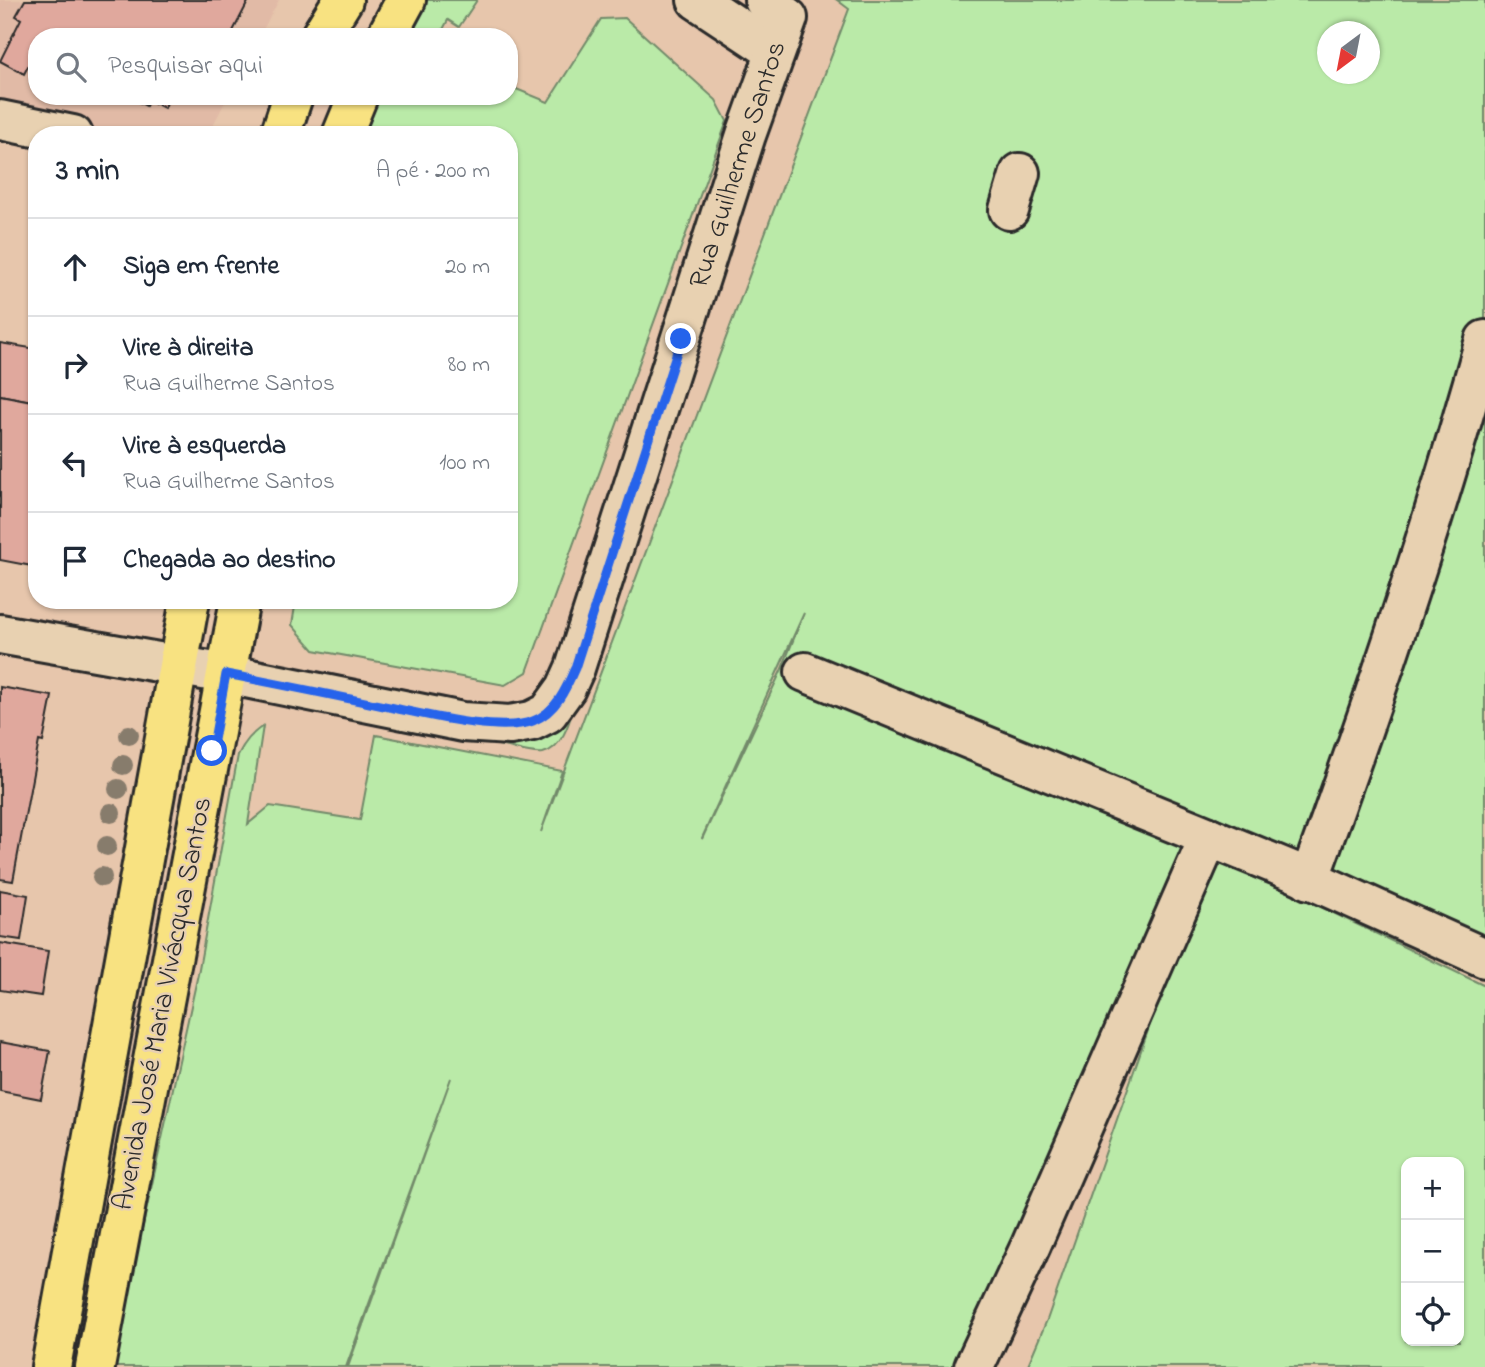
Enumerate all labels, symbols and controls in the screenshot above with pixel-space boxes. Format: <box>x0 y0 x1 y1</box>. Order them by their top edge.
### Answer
north arrow <box>1317 21 1380 84</box>
search box <box>28 28 518 105</box>
street label: Rua Guilherme Santos <box>680 36 798 294</box>
icon: search <box>52 48 90 86</box>
text: Pesquisar aqui <box>108 48 263 86</box>
text: 3 min <box>56 150 119 194</box>
text: A pé · 200 m <box>376 155 490 188</box>
icon: ahead <box>56 248 94 286</box>
text: Siga em frente <box>123 248 279 286</box>
text: 20 m <box>445 251 490 284</box>
route end <box>665 323 696 354</box>
text: Vire à direita <box>123 330 254 368</box>
icon: right <box>56 346 94 384</box>
text: 80 m <box>448 349 490 382</box>
text: Rua Guilherme Santos <box>123 368 335 401</box>
text: Vire à esquerda <box>123 428 286 466</box>
icon: left <box>56 444 94 482</box>
text: 100 m <box>439 447 490 480</box>
text: Rua Guilherme Santos <box>123 466 335 499</box>
icon: arrive <box>56 542 94 580</box>
text: Chegada ao destino <box>123 542 335 580</box>
route start <box>196 735 227 766</box>
street label: Avenida José Maria Vivácqua Santos <box>104 794 224 1214</box>
map controls <box>1401 1157 1464 1346</box>
button: + <box>1401 1157 1464 1220</box>
button: − <box>1401 1220 1464 1283</box>
button: locate <box>1401 1283 1464 1346</box>

